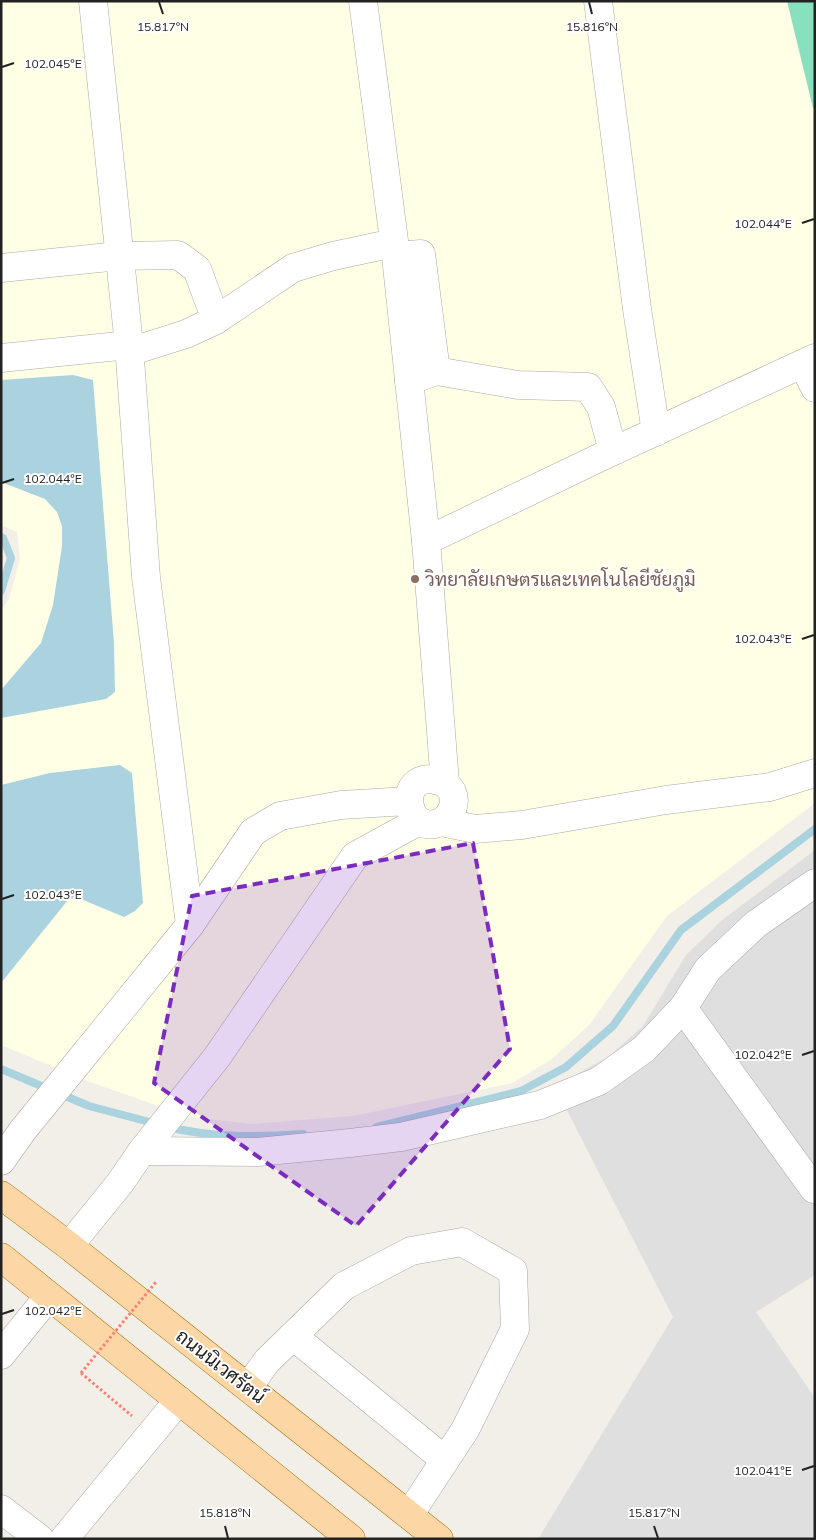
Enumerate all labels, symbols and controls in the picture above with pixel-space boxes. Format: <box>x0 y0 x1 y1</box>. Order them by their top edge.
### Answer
text: 15.817°N <box>137 19 189 34</box>
text: 15.816°N <box>566 19 618 34</box>
text: 102.045°E <box>24 56 82 71</box>
text: 102.044°E <box>734 216 792 231</box>
text: 102.044°E <box>24 471 82 486</box>
place label: วิทยาลัยเกษตรและเทคโนโลยีชัยภูมิ <box>425 567 696 593</box>
marker: วิทยาลัยเกษตรและเทคโนโลยีชัยภูมิ <box>409 573 421 585</box>
text: 102.043°E <box>734 631 792 646</box>
text: 102.043°E <box>24 887 82 902</box>
text: 102.042°E <box>734 1047 792 1062</box>
text: 102.042°E <box>24 1303 82 1318</box>
street label: ถนนนิเวศรัตน์ <box>171 1324 271 1408</box>
text: 102.041°E <box>734 1463 792 1478</box>
text: 15.818°N <box>199 1505 251 1520</box>
text: 15.817°N <box>628 1505 680 1520</box>

